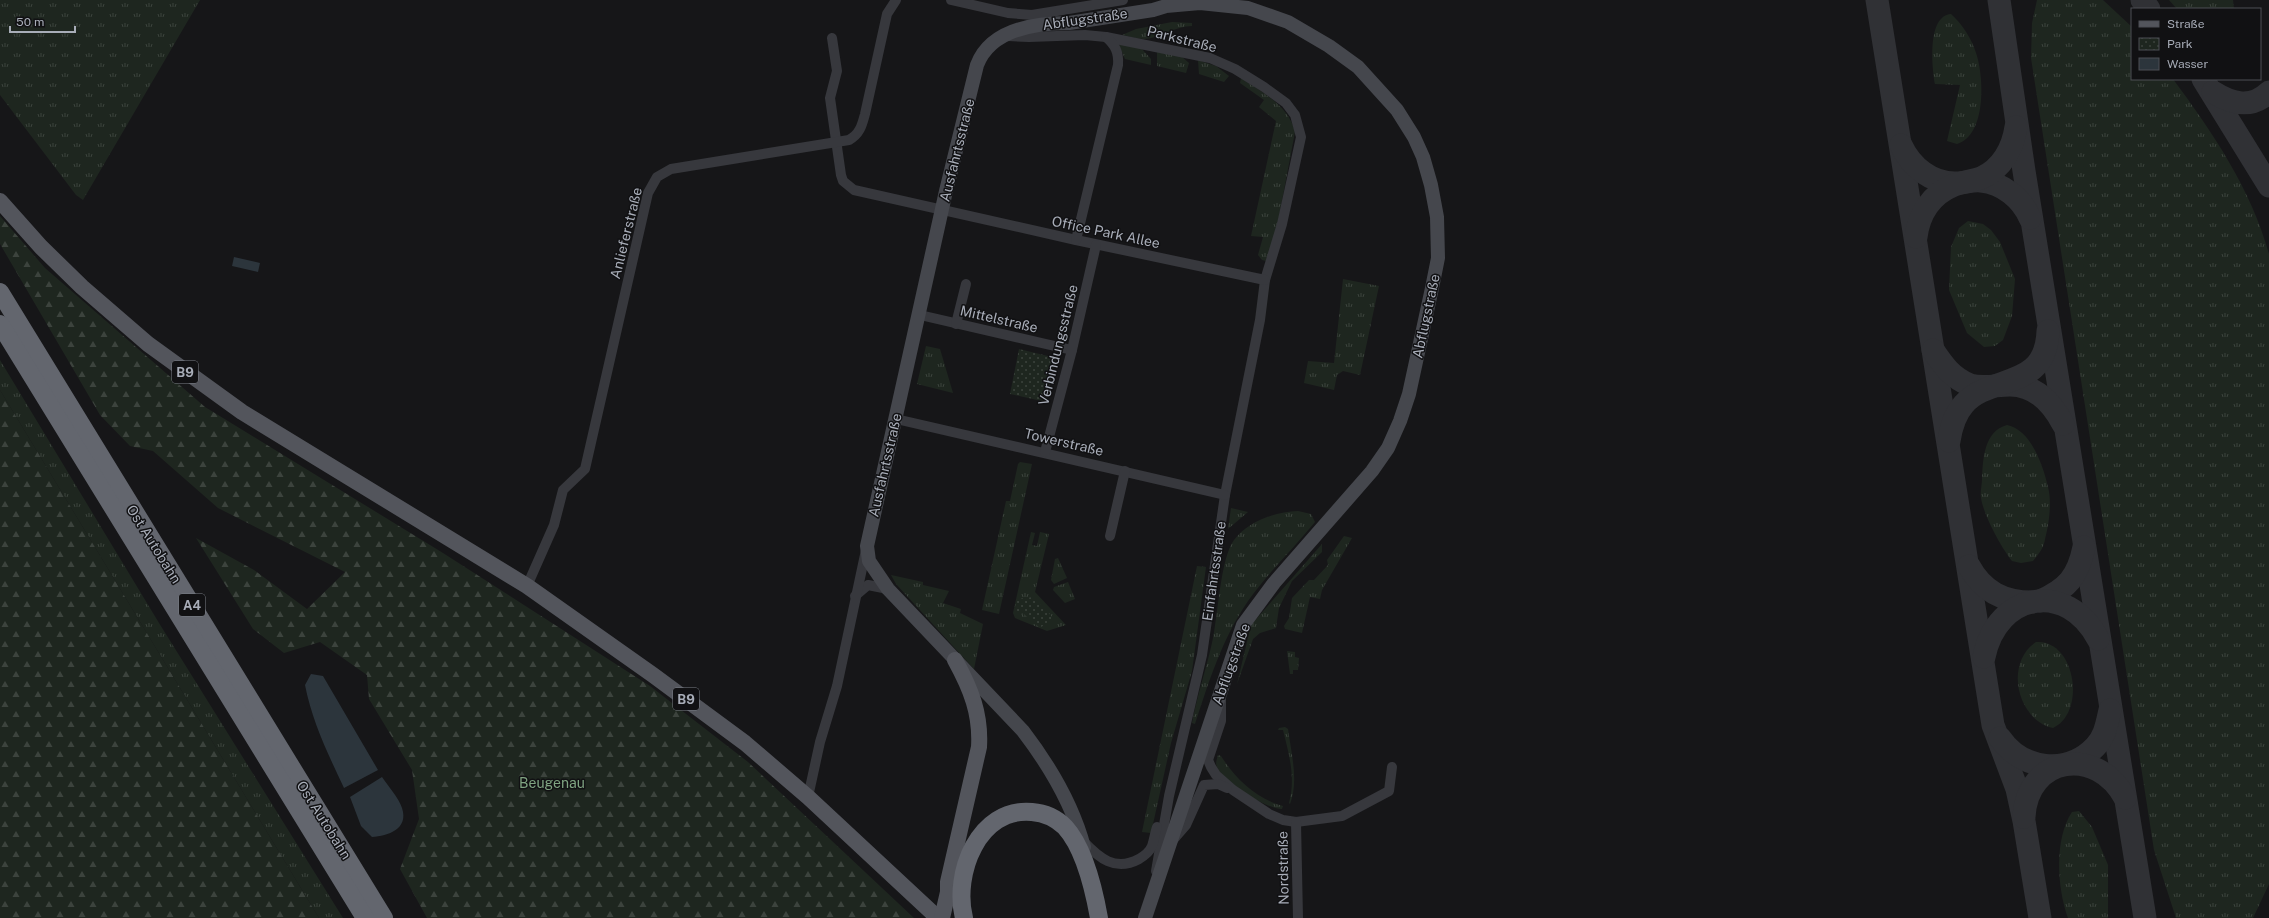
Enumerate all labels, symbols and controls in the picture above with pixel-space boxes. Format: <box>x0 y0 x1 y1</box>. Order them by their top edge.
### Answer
street label: Abflugstraße <box>1041 5 1129 33</box>
scale bar <box>10 8 75 34</box>
legend <box>2131 8 2261 80</box>
text: 50 m <box>16 15 44 29</box>
text: Straße <box>2167 17 2205 31</box>
street label: Parkstraße <box>1146 23 1219 55</box>
text: Park <box>2167 37 2193 51</box>
text: Wasser <box>2167 57 2208 71</box>
street label: Ausfahrtsstraße <box>936 97 978 203</box>
street label: Anlieferstraße <box>607 186 645 280</box>
street label: Office Park Allee <box>1050 213 1162 251</box>
street label: Abflugstraße <box>1409 272 1443 360</box>
street label: Verbindungsstraße <box>1035 283 1081 407</box>
street label: Mittelstraße <box>959 302 1040 336</box>
road number: B9 <box>172 361 198 383</box>
street label: Ausfahrtsstraße <box>865 412 905 518</box>
street label: Towerstraße <box>1023 425 1105 459</box>
street label: Ost Autobahn <box>124 502 184 586</box>
street label: Einfahrtsstraße <box>1199 520 1229 622</box>
road number: A4 <box>179 594 205 616</box>
street label: Abflugstraße <box>1209 621 1253 707</box>
road number: B9 <box>673 688 699 710</box>
park label: Beugenau <box>519 775 585 791</box>
street label: Ost Autobahn <box>294 778 354 862</box>
street label: Nordstraße <box>1274 831 1292 905</box>

